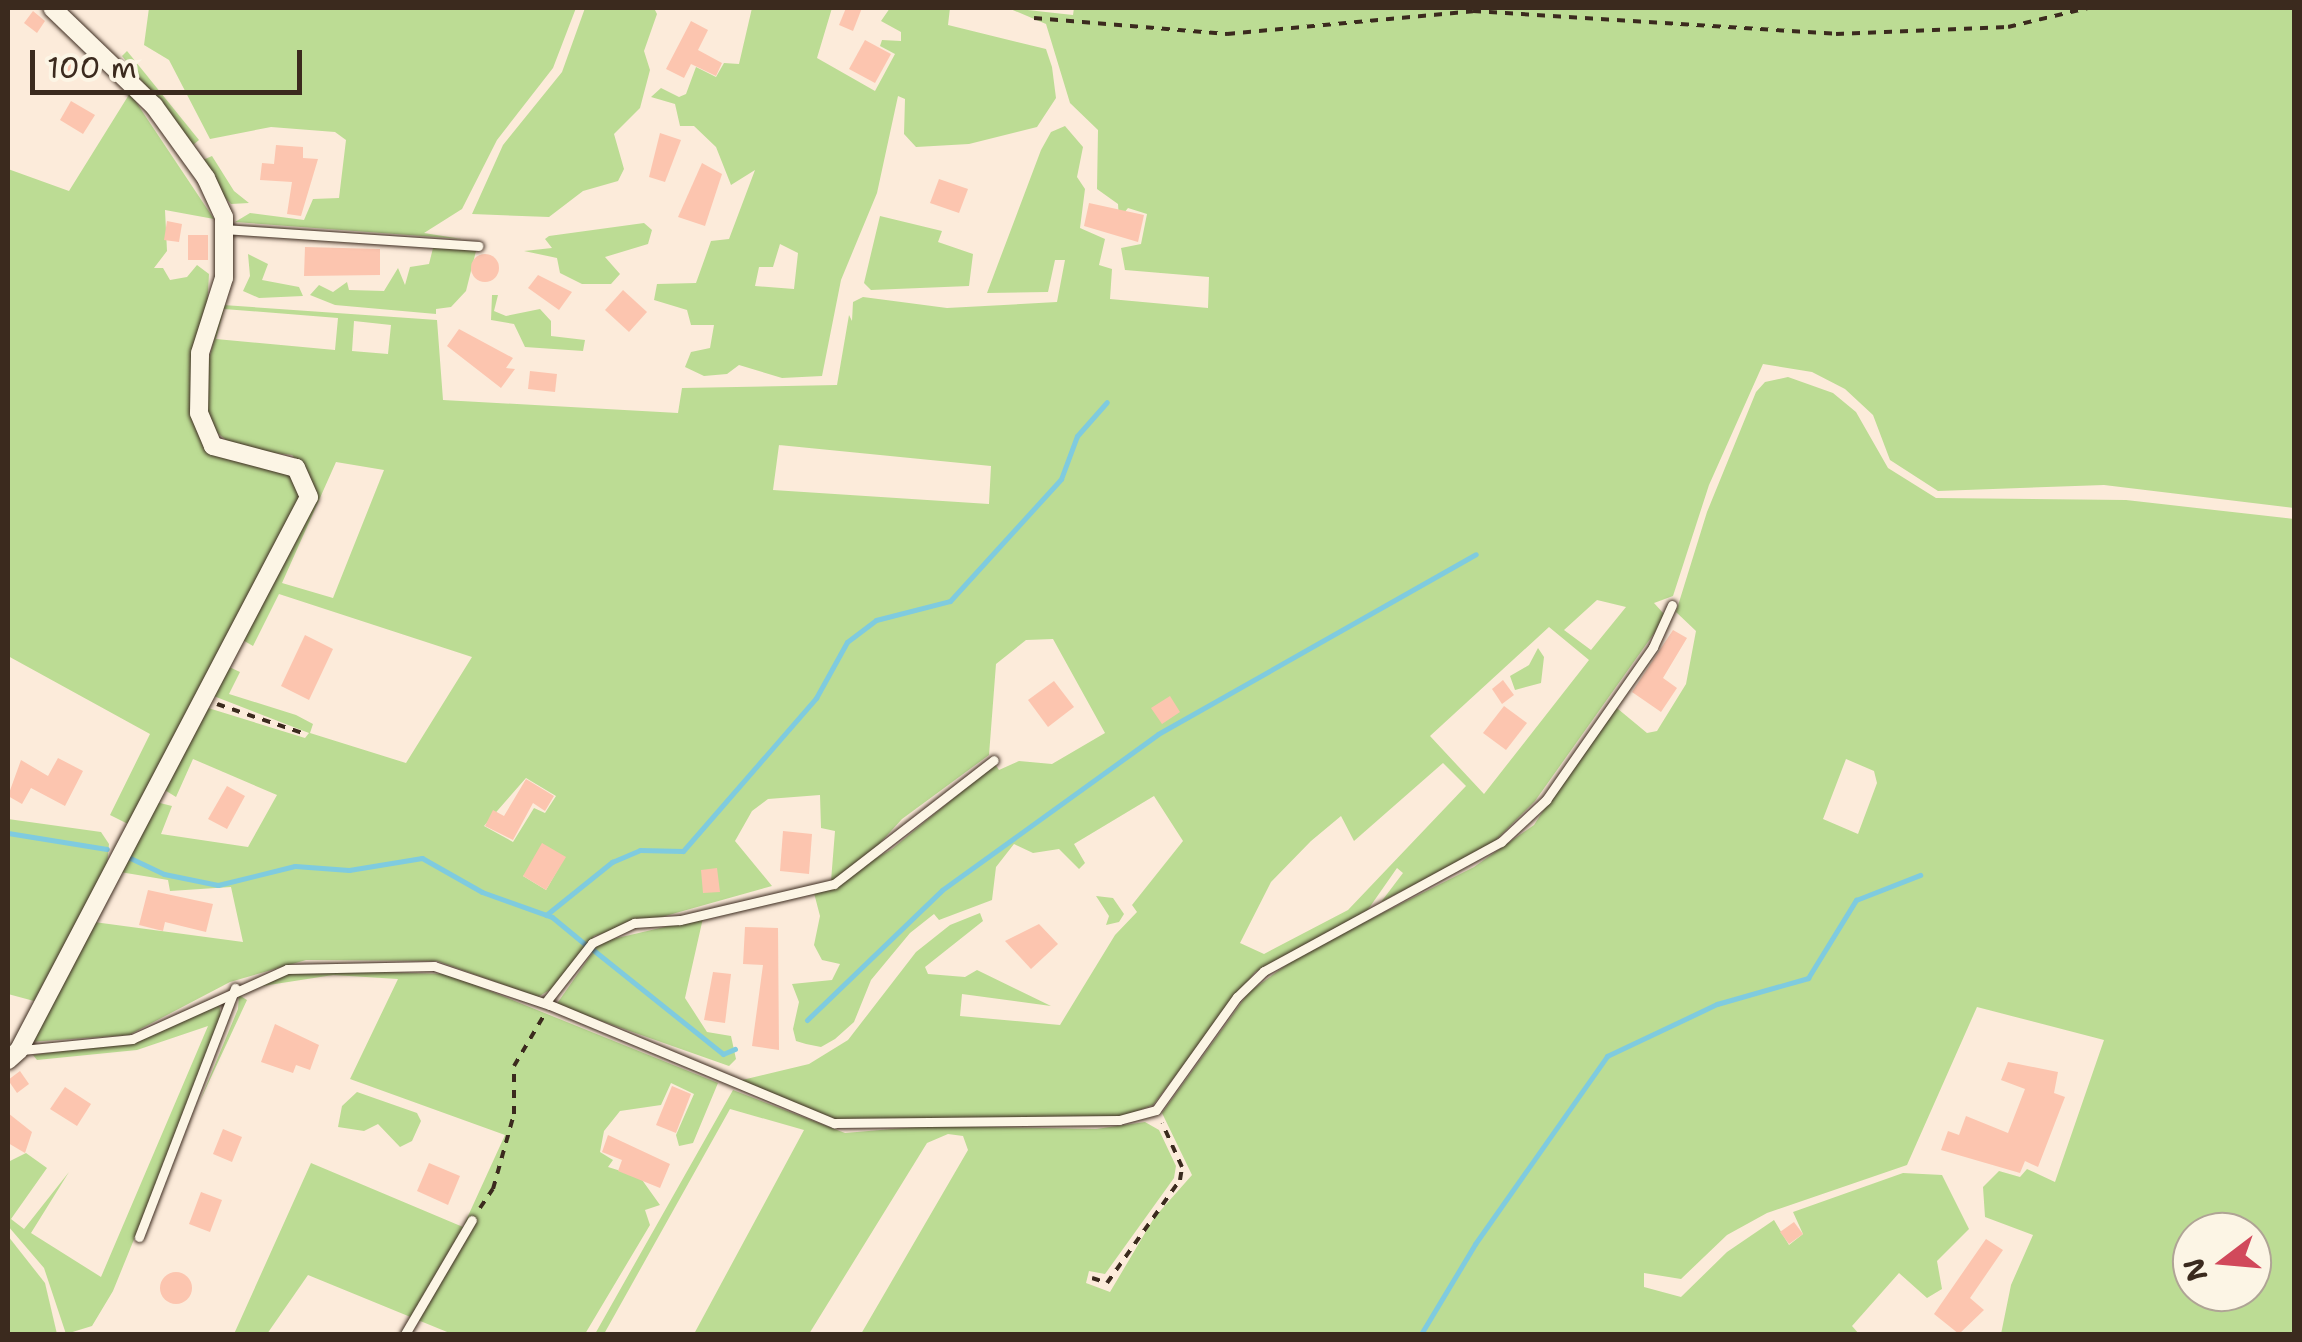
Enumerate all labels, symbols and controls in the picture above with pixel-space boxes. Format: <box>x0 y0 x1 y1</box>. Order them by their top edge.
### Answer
scale bar <box>35 30 308 92</box>
text: 100 m <box>47 47 137 88</box>
north arrow <box>2172 1212 2272 1312</box>
text: N <box>2174 1254 2216 1286</box>

